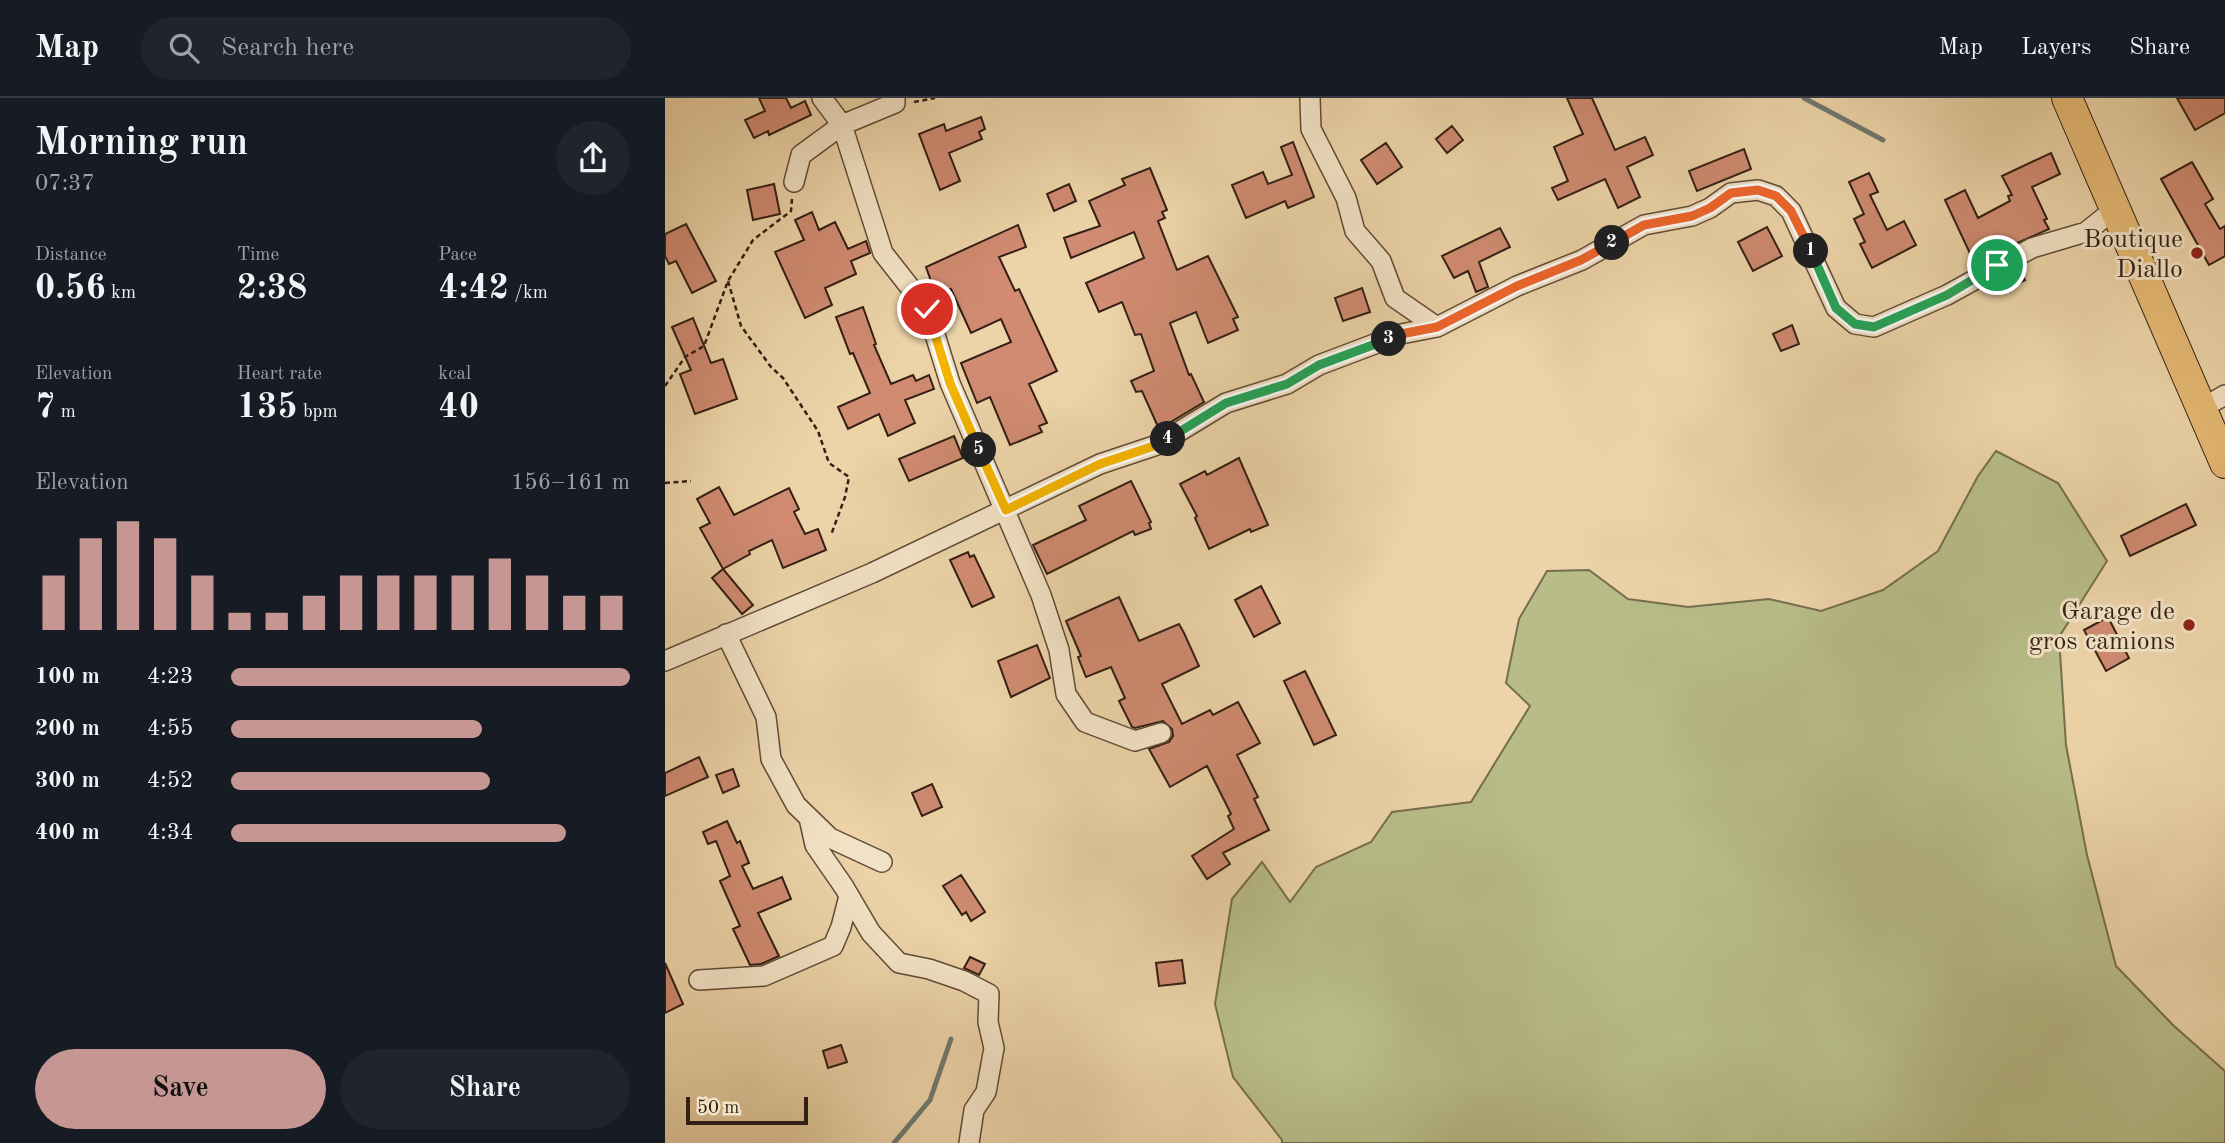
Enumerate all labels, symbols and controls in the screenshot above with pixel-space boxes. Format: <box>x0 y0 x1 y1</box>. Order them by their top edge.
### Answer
search box <box>141 17 631 80</box>
icon: search <box>165 29 203 67</box>
text: Map <box>35 32 99 65</box>
text: Search here <box>221 35 354 61</box>
text: Map <box>1939 36 1983 60</box>
text: Layers <box>2021 36 2091 60</box>
text: Share <box>2129 36 2190 60</box>
button: share <box>556 121 630 195</box>
text: Morning run <box>35 125 248 163</box>
text: 07:37 <box>35 172 95 195</box>
pin: 2 <box>1595 226 1629 260</box>
place label: Boutique Diallo <box>2083 227 2183 283</box>
text: 2 <box>1606 233 1617 252</box>
pin: 1 <box>1793 234 1829 268</box>
pin <box>1967 235 2027 295</box>
text: 1 <box>1805 241 1816 260</box>
marker: Boutique Diallo <box>2189 245 2205 261</box>
text: Distance <box>35 246 107 265</box>
text: Time <box>237 246 279 265</box>
text: Pace <box>438 246 477 265</box>
icon: arrive <box>1978 246 2016 284</box>
text: 0.56 <box>35 271 106 306</box>
text: 2:38 <box>237 271 307 306</box>
text: 4:42 <box>438 271 509 306</box>
pin <box>897 279 957 339</box>
text: km <box>106 284 136 303</box>
text: /km <box>509 284 548 303</box>
icon: check <box>908 290 946 328</box>
pin: 3 <box>1371 322 1407 356</box>
text: 3 <box>1383 329 1394 348</box>
text: Elevation <box>35 365 112 384</box>
text: Heart rate <box>237 365 322 384</box>
text: kcal <box>438 365 471 384</box>
text: 7 <box>35 390 55 425</box>
text: 135 <box>237 390 298 425</box>
text: 40 <box>438 390 479 425</box>
text: m <box>55 403 76 422</box>
text: bpm <box>298 403 338 422</box>
pin: 4 <box>1151 422 1185 456</box>
text: 4 <box>1162 429 1173 448</box>
pin: 5 <box>961 432 997 468</box>
text: 5 <box>973 440 984 459</box>
text: Elevation <box>35 471 129 494</box>
text: 156–161 m <box>511 471 630 494</box>
place label: Garage de gros camions <box>2029 599 2175 655</box>
marker: Garage de gros camions <box>2181 617 2197 633</box>
text: 100 m <box>35 665 100 688</box>
text: 4:23 <box>147 665 193 688</box>
text: 200 m <box>35 717 100 740</box>
text: 4:55 <box>147 717 193 740</box>
text: 300 m <box>35 769 100 792</box>
text: 4:52 <box>147 769 193 792</box>
text: 400 m <box>35 821 100 844</box>
text: 4:34 <box>147 821 193 844</box>
button: Save <box>35 1049 326 1129</box>
button: Share <box>340 1049 630 1129</box>
scale bar <box>686 1094 809 1126</box>
text: 50 m <box>697 1099 739 1118</box>

